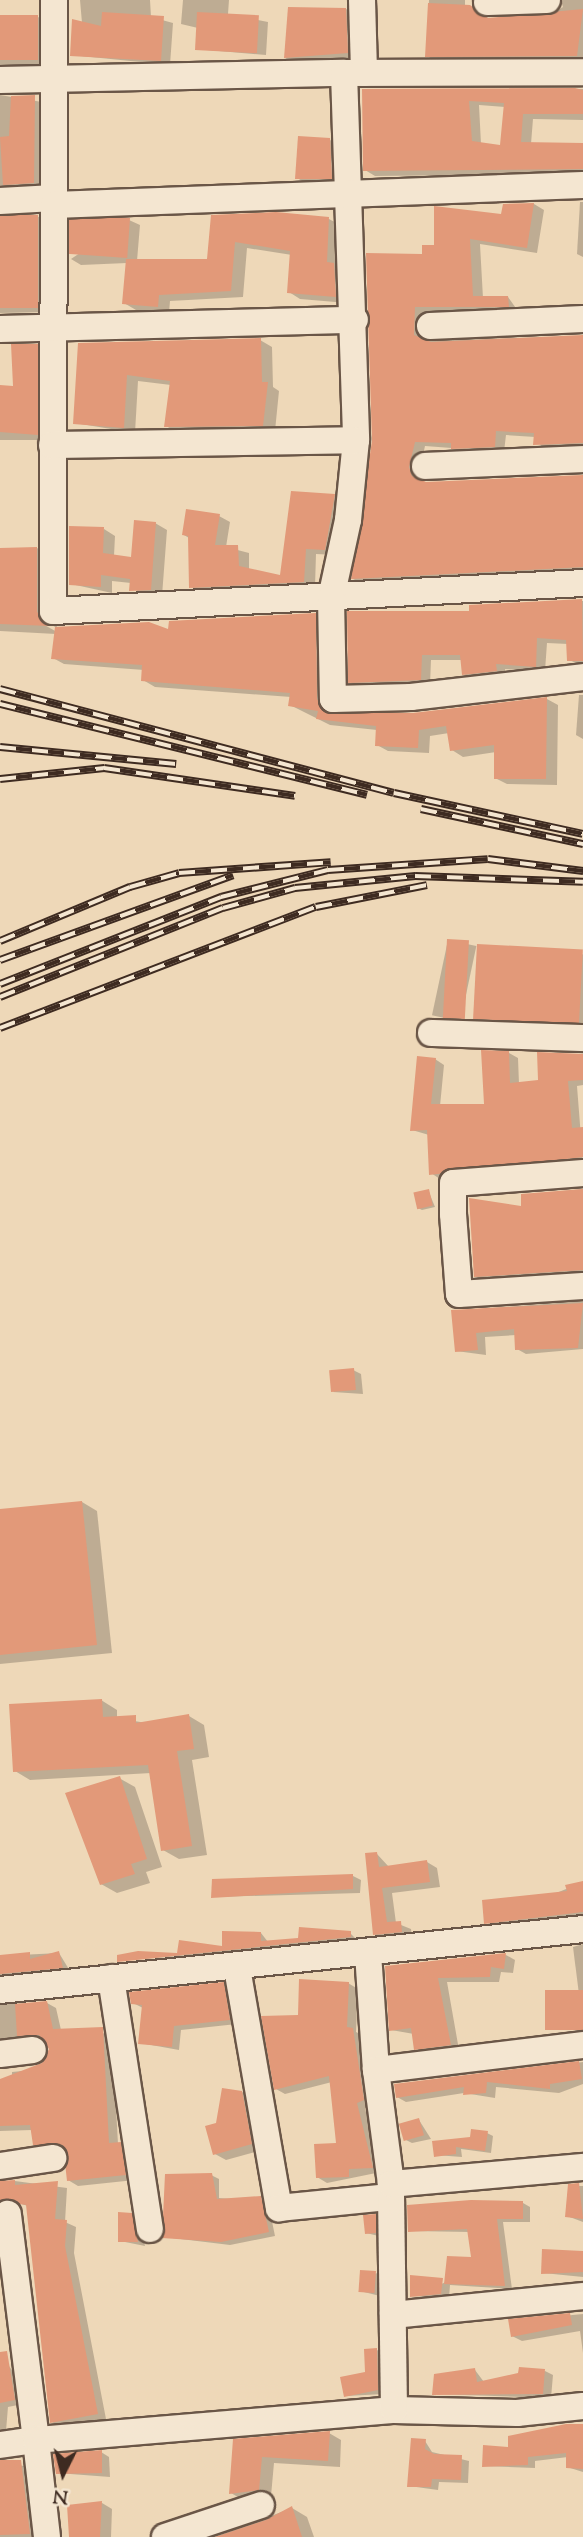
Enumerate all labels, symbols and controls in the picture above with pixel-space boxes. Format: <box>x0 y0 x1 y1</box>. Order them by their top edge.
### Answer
north arrow <box>28 2439 98 2509</box>
text: N <box>52 2481 70 2510</box>

